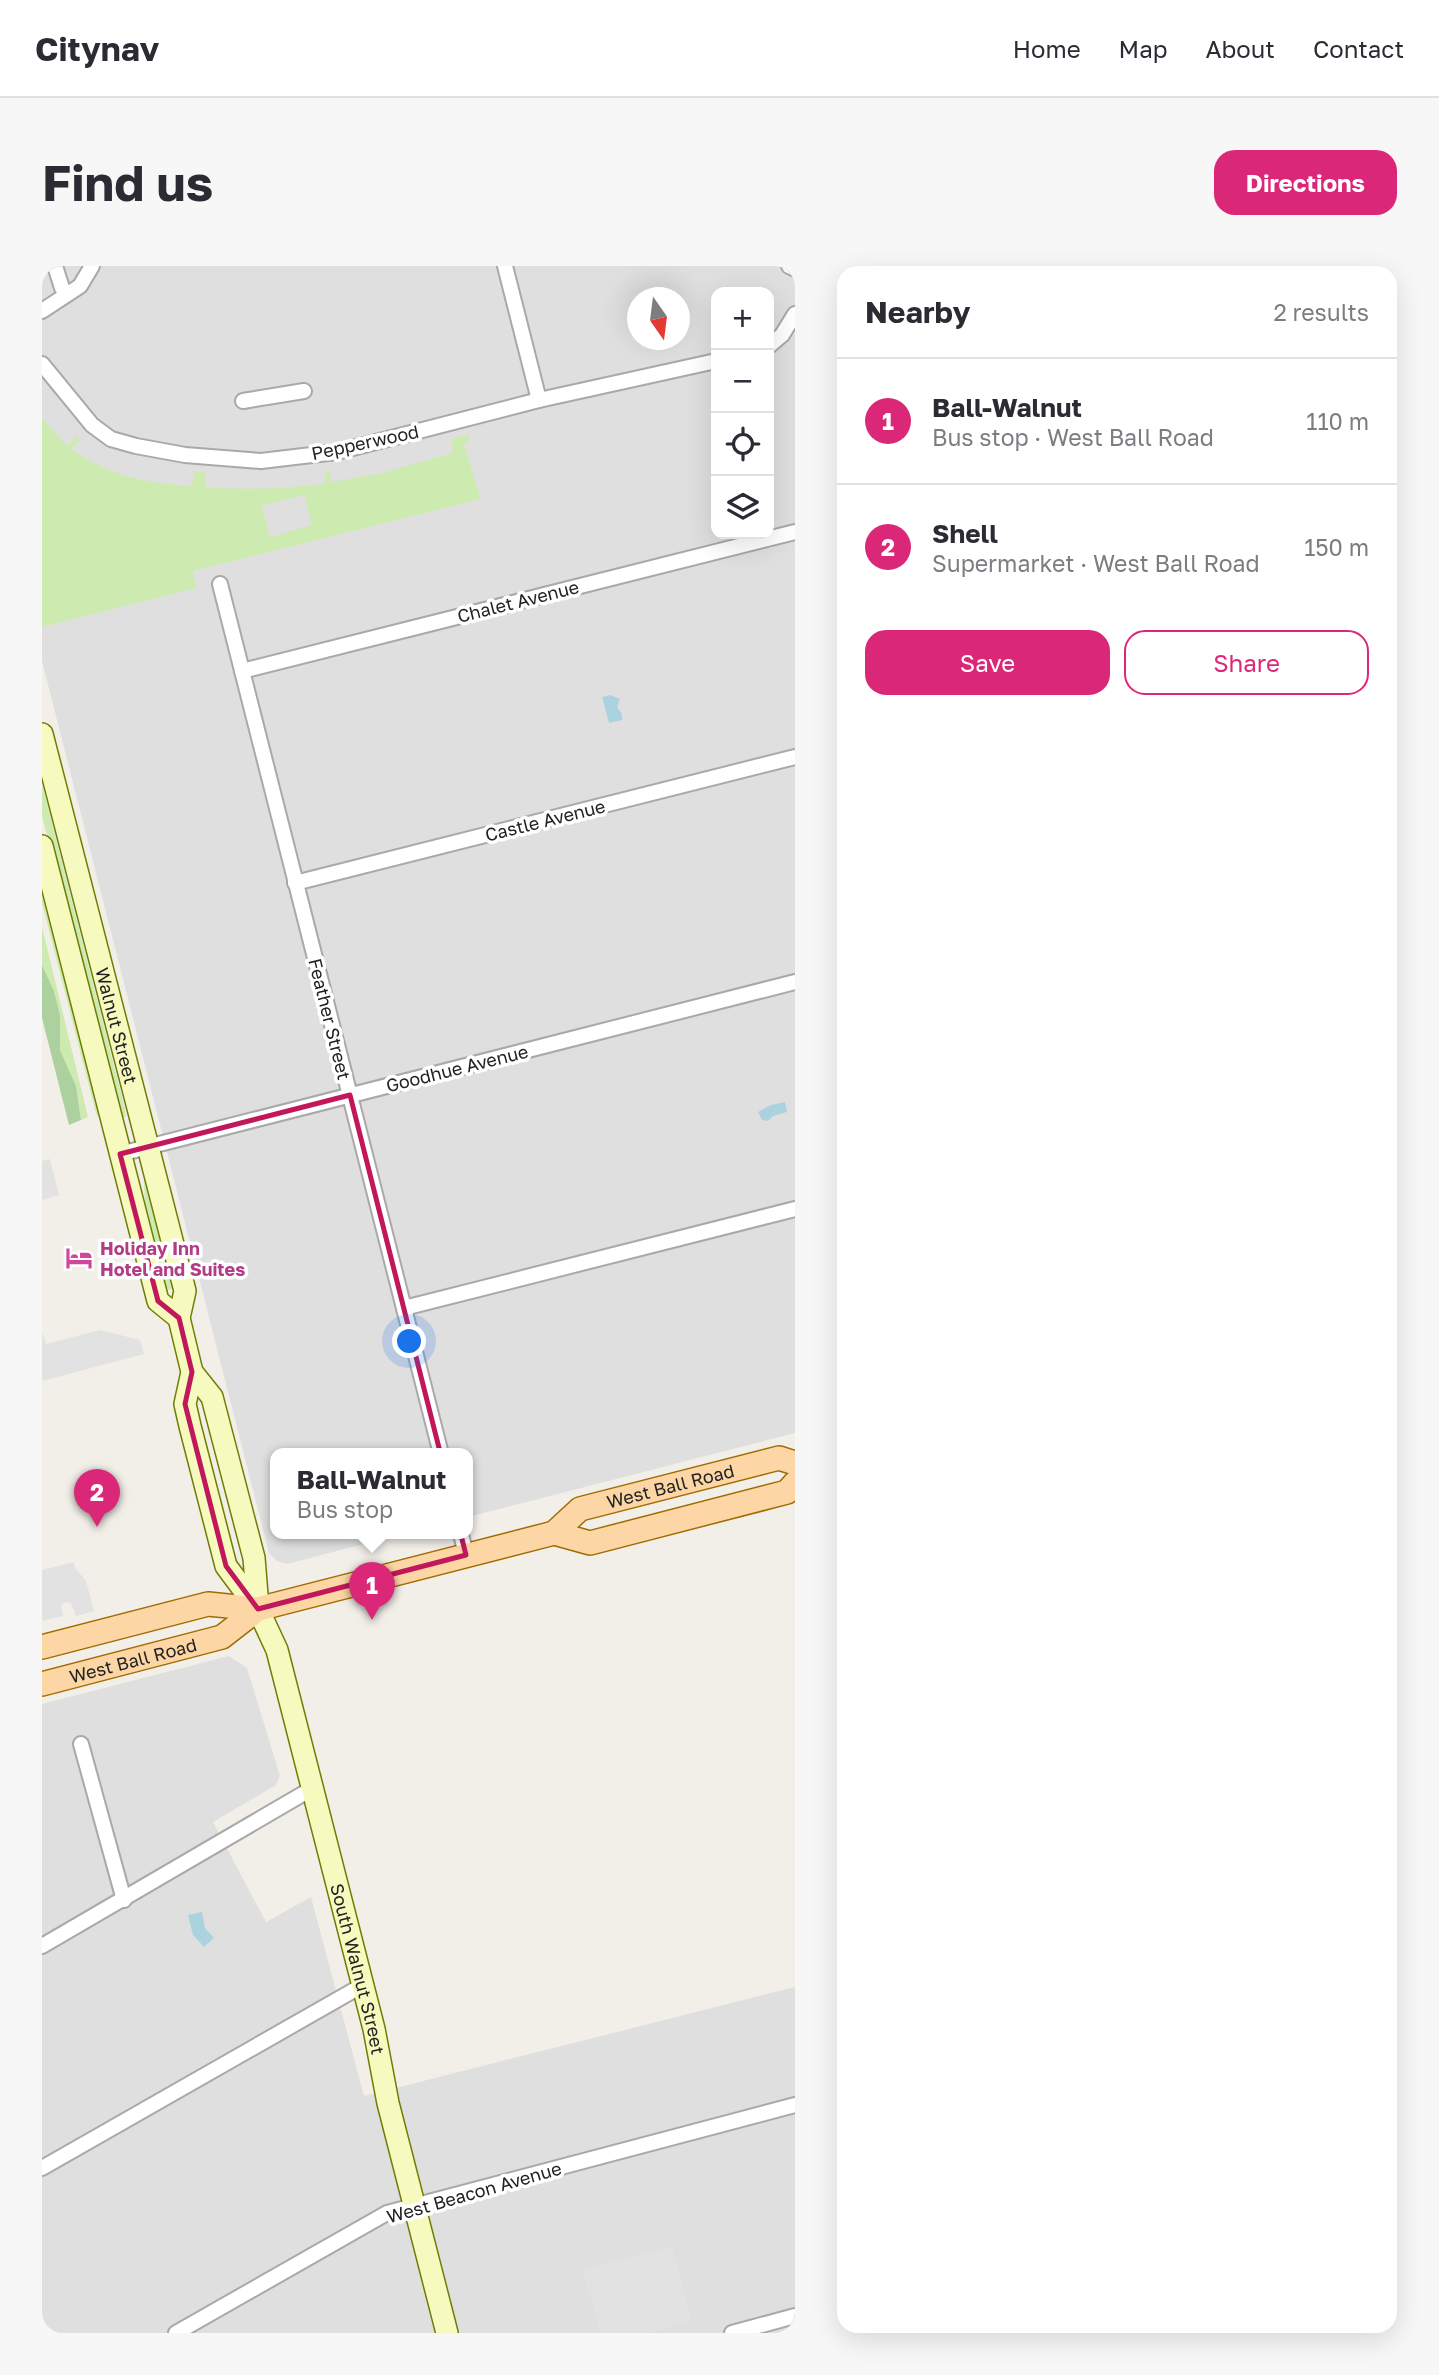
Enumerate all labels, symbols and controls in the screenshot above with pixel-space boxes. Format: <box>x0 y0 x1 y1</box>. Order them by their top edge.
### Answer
text: Citynav <box>35 29 159 68</box>
text: Home <box>1013 34 1081 63</box>
text: Map <box>1119 34 1168 63</box>
text: About <box>1206 34 1275 63</box>
text: Contact <box>1313 34 1404 63</box>
button: Directions <box>1214 150 1397 215</box>
text: Find us <box>42 153 213 212</box>
north arrow <box>627 287 690 350</box>
map controls <box>711 287 774 539</box>
button: + <box>711 287 774 350</box>
text: Nearby <box>865 294 970 330</box>
text: 2 results <box>1273 298 1369 326</box>
button: − <box>711 350 774 413</box>
text: Ball-Walnut <box>932 392 1082 423</box>
text: 1 <box>882 407 894 435</box>
text: 110 m <box>1306 407 1369 435</box>
button: locate <box>711 413 774 476</box>
street label: Pepperwood <box>309 420 421 464</box>
text: Bus stop · West Ball Road <box>932 423 1214 451</box>
button: layers <box>711 476 774 539</box>
text: Shell <box>932 518 998 549</box>
text: 2 <box>881 533 895 561</box>
text: 150 m <box>1304 533 1369 561</box>
text: Supermarket · West Ball Road <box>932 549 1260 577</box>
street label: Chalet Avenue <box>455 575 581 627</box>
button: Save <box>865 630 1110 695</box>
button: Share <box>1124 630 1369 695</box>
street label: Castle Avenue <box>483 794 607 846</box>
street label: Feather Street <box>304 956 356 1082</box>
street label: Walnut Street <box>91 965 142 1086</box>
street label: Goodhue Avenue <box>384 1040 530 1096</box>
place label: Holiday Inn Hotel and Suites <box>100 1237 245 1280</box>
hotel icon: Holiday Inn Hotel and Suites <box>64 1243 94 1273</box>
your location <box>392 1324 426 1358</box>
popup <box>270 1448 473 1539</box>
street label: West Ball Road <box>604 1459 736 1513</box>
text: Ball-Walnut <box>297 1464 446 1495</box>
pin: 2 <box>74 1469 120 1527</box>
text: Bus stop <box>297 1495 393 1523</box>
pin: 1 <box>349 1562 395 1620</box>
street label: West Ball Road <box>67 1633 199 1687</box>
street label: South Walnut Street <box>326 1881 390 2056</box>
street label: West Beacon Avenue <box>384 2157 564 2227</box>

